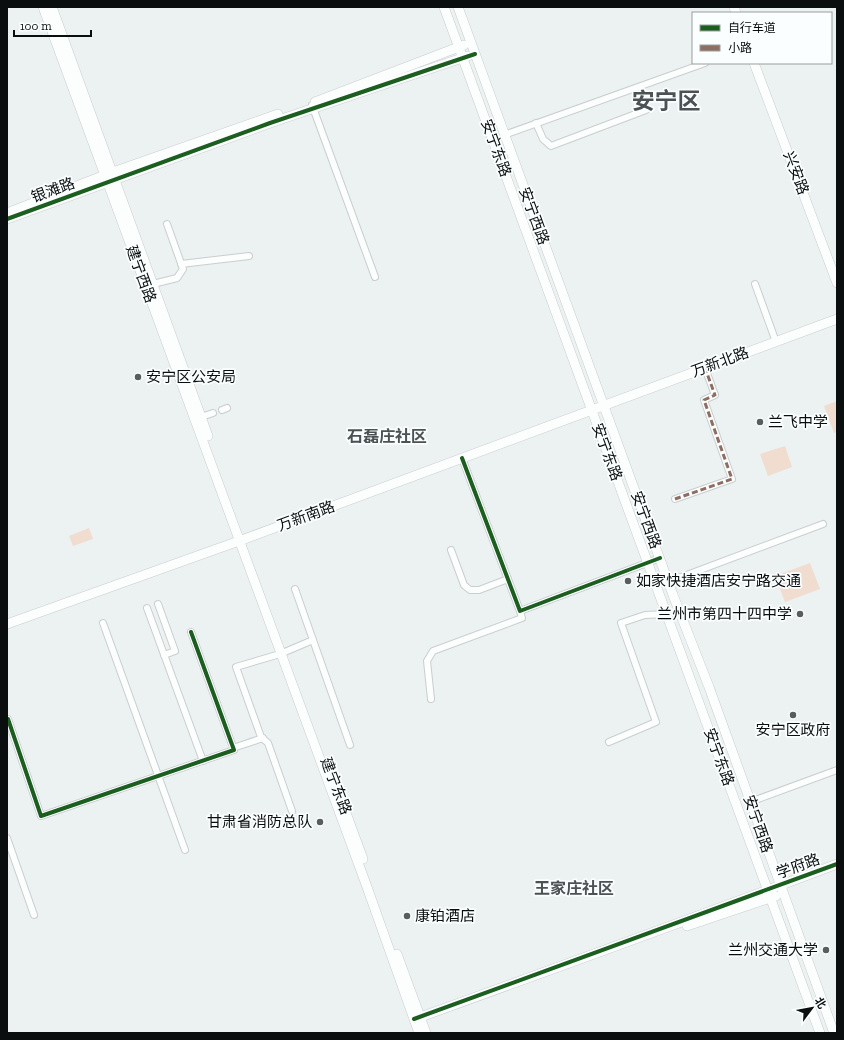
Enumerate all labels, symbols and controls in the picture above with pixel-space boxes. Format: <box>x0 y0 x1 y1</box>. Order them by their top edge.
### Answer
scale bar <box>14 12 91 38</box>
legend <box>692 12 832 64</box>
text: 100 m <box>20 19 52 33</box>
text: 自行车道 <box>728 21 776 35</box>
text: 小路 <box>728 41 752 55</box>
district label: 安宁区 <box>632 87 701 115</box>
street label: 安宁东路 <box>477 117 515 179</box>
street label: 兴安路 <box>780 149 812 197</box>
street label: 银滩路 <box>29 174 77 206</box>
street label: 安宁西路 <box>515 185 553 247</box>
street label: 建宁西路 <box>122 243 160 305</box>
street label: 万新北路 <box>689 343 751 381</box>
place label: 安宁区公安局 <box>146 368 236 386</box>
marker: 安宁区公安局 <box>133 372 143 382</box>
place label: 兰飞中学 <box>768 413 828 431</box>
marker: 兰飞中学 <box>755 417 765 427</box>
street label: 安宁东路 <box>588 421 626 483</box>
district label: 石磊庄社区 <box>347 427 427 446</box>
street label: 安宁西路 <box>627 489 665 551</box>
street label: 万新南路 <box>275 497 337 535</box>
place label: 如家快捷酒店安宁路交通 <box>636 572 801 590</box>
marker: 如家快捷酒店安宁路交通 <box>623 576 633 586</box>
place label: 兰州市第四十四中学 <box>657 605 792 623</box>
marker: 兰州市第四十四中学 <box>795 609 805 619</box>
marker: 安宁区政府 <box>788 710 798 720</box>
place label: 安宁区政府 <box>755 721 831 739</box>
street label: 安宁东路 <box>700 726 738 788</box>
street label: 建宁东路 <box>317 755 355 817</box>
street label: 安宁西路 <box>740 793 776 855</box>
place label: 甘肃省消防总队 <box>207 813 312 831</box>
marker: 甘肃省消防总队 <box>315 817 325 827</box>
street label: 学府路 <box>774 850 822 882</box>
district label: 王家庄社区 <box>534 879 614 898</box>
place label: 康铂酒店 <box>415 907 475 925</box>
marker: 康铂酒店 <box>402 911 412 921</box>
place label: 兰州交通大学 <box>728 941 818 959</box>
marker: 兰州交通大学 <box>821 945 831 955</box>
north arrow <box>792 988 832 1028</box>
text: 北 <box>812 995 828 1011</box>

